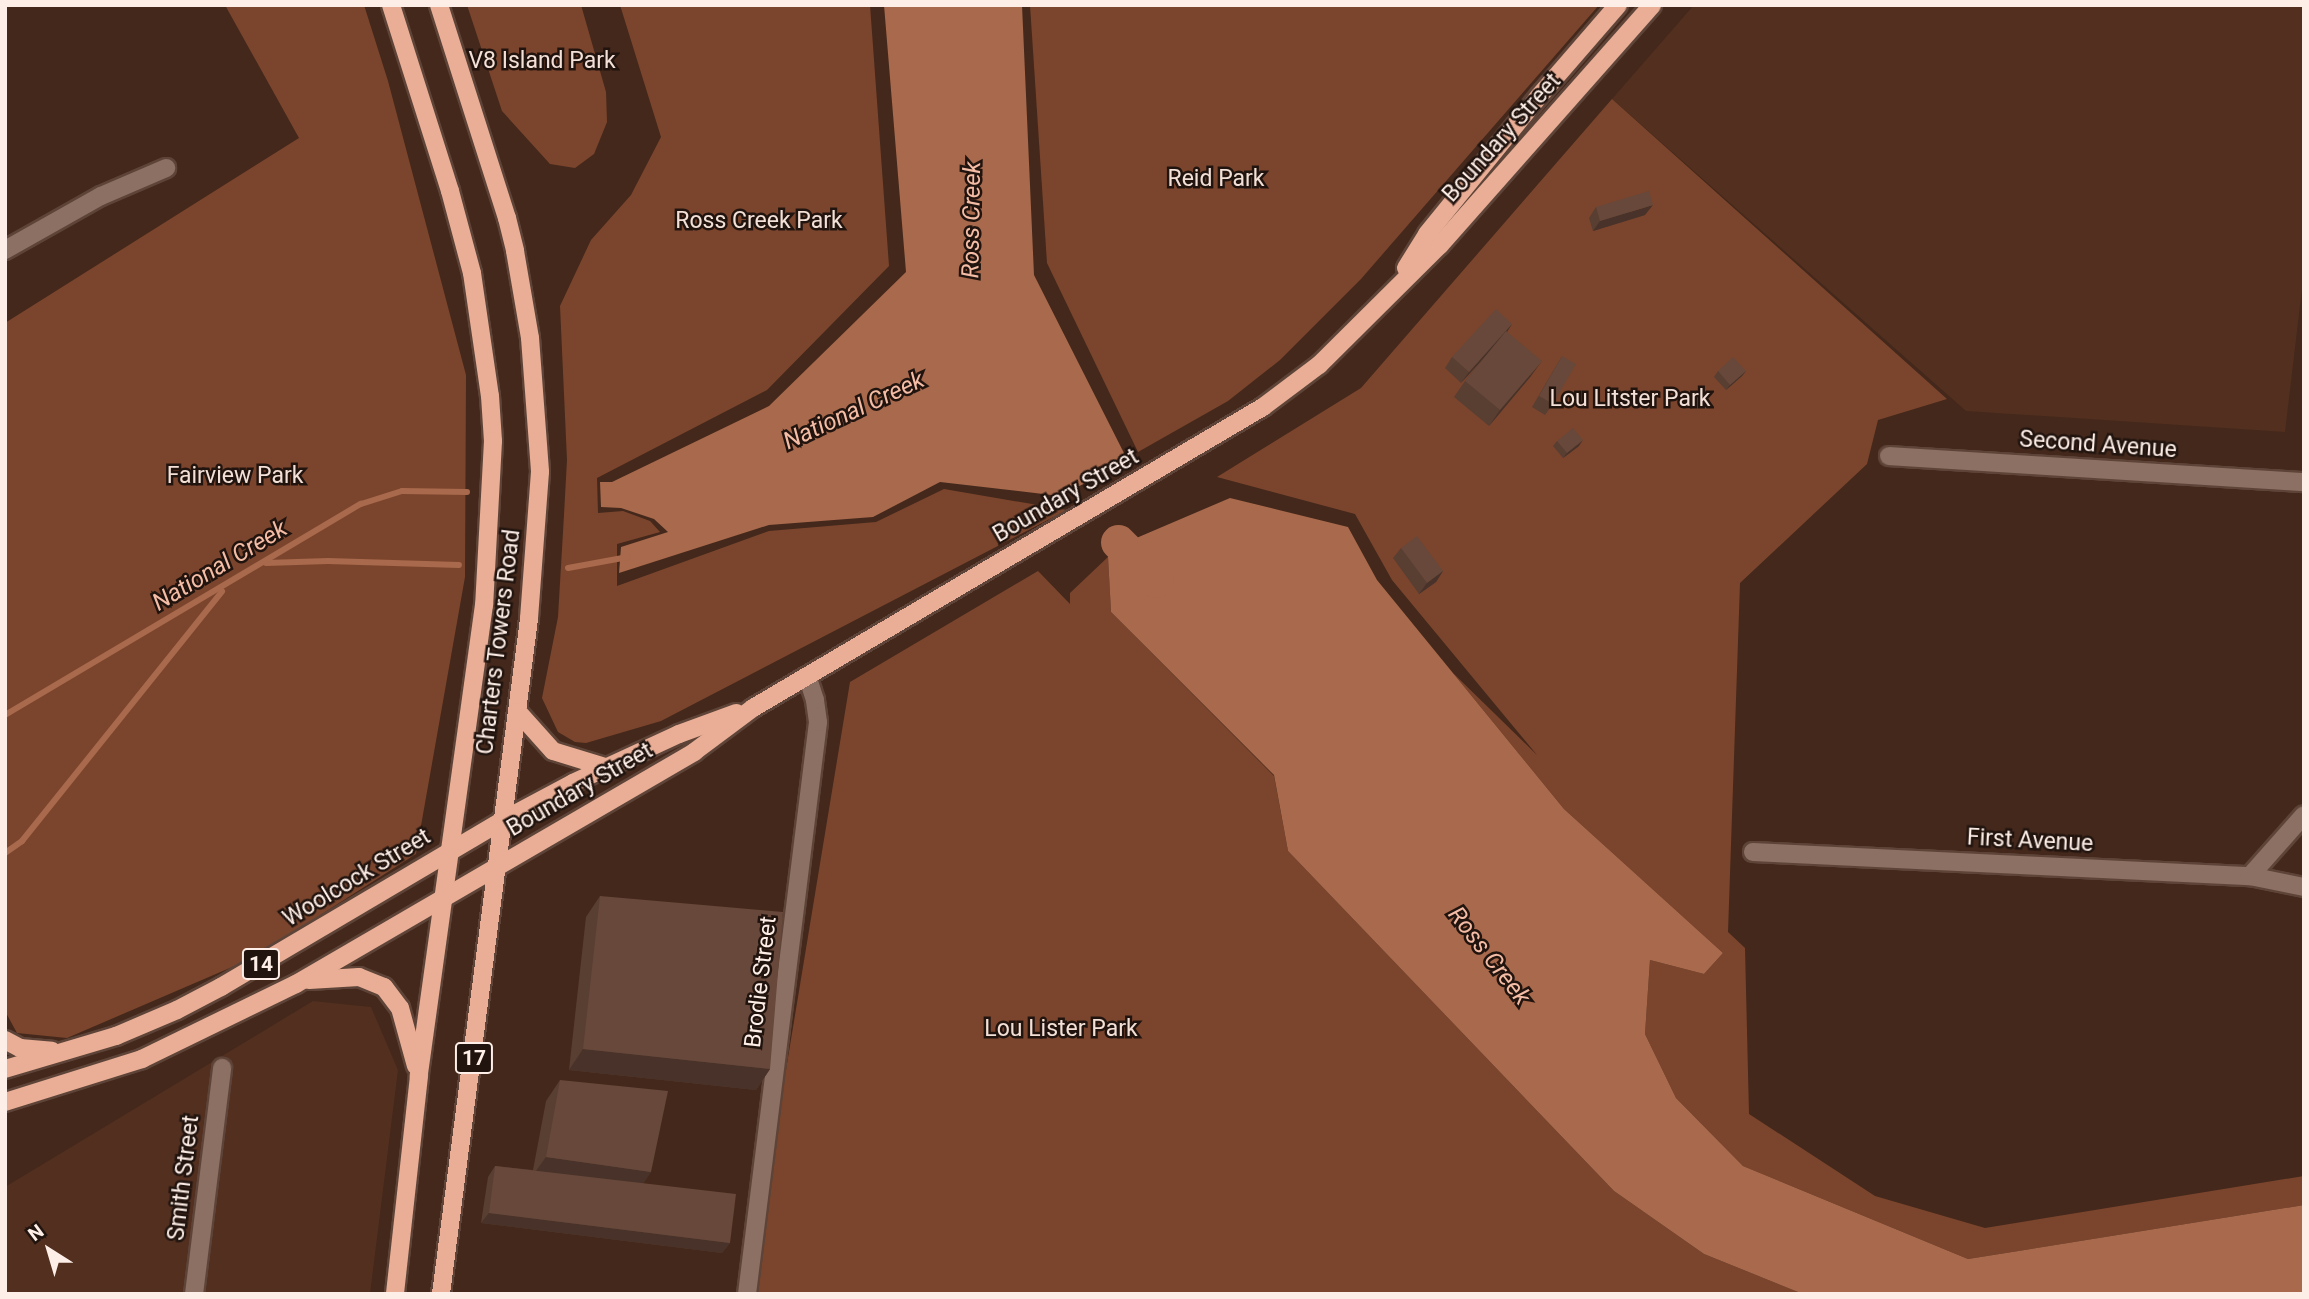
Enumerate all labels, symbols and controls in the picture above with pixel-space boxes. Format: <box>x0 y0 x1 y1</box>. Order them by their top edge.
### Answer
park label: V8 Island Park <box>468 47 616 75</box>
street label: Boundary Street <box>1437 68 1567 208</box>
water label: Ross Creek <box>957 161 987 279</box>
park label: Reid Park <box>1168 165 1264 193</box>
park label: Ross Creek Park <box>675 207 843 235</box>
water label: National Creek <box>779 366 929 456</box>
park label: Lou Litster Park <box>1550 385 1710 413</box>
street label: Second Avenue <box>2018 426 2178 464</box>
street label: Boundary Street <box>988 443 1144 549</box>
park label: Fairview Park <box>167 462 303 490</box>
water label: National Creek <box>147 514 293 618</box>
street label: Charters Towers Road <box>471 528 527 756</box>
street label: Boundary Street <box>502 737 658 843</box>
street label: Woolcock Street <box>278 823 436 933</box>
street label: First Avenue <box>1966 824 2094 858</box>
water label: Ross Creek <box>1442 901 1536 1011</box>
street label: Brodie Street <box>739 915 783 1049</box>
road number: 14 <box>242 946 280 982</box>
park label: Lou Lister Park <box>984 1015 1138 1043</box>
road number: 17 <box>455 1040 493 1076</box>
street label: Smith Street <box>163 1114 205 1242</box>
north arrow <box>14 1215 84 1285</box>
text: N <box>24 1220 48 1246</box>

